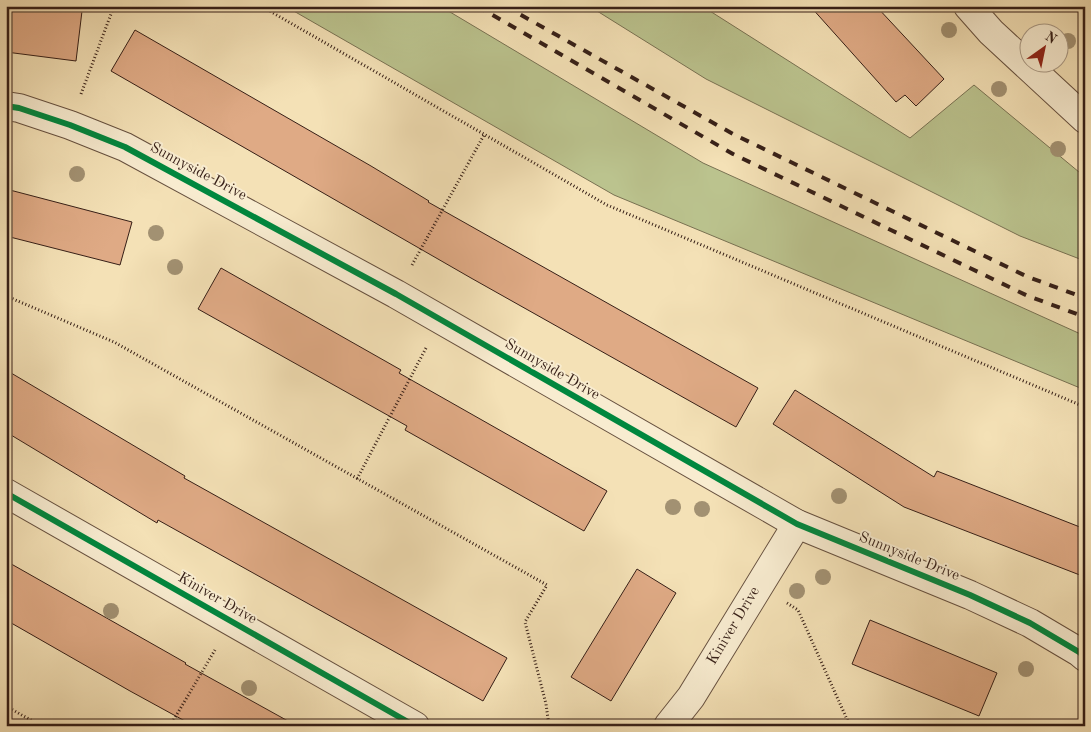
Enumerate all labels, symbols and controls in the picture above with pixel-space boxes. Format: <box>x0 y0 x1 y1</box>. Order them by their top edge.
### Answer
north arrow <box>1018 22 1068 72</box>
text: N <box>1042 29 1059 47</box>
street label: Sunnyside Drive <box>147 140 249 204</box>
street label: Sunnyside Drive <box>502 337 602 403</box>
street label: Sunnyside Drive <box>857 530 961 584</box>
street label: Kiniver Drive <box>175 570 259 628</box>
street label: Kiniver Drive <box>705 584 763 668</box>

